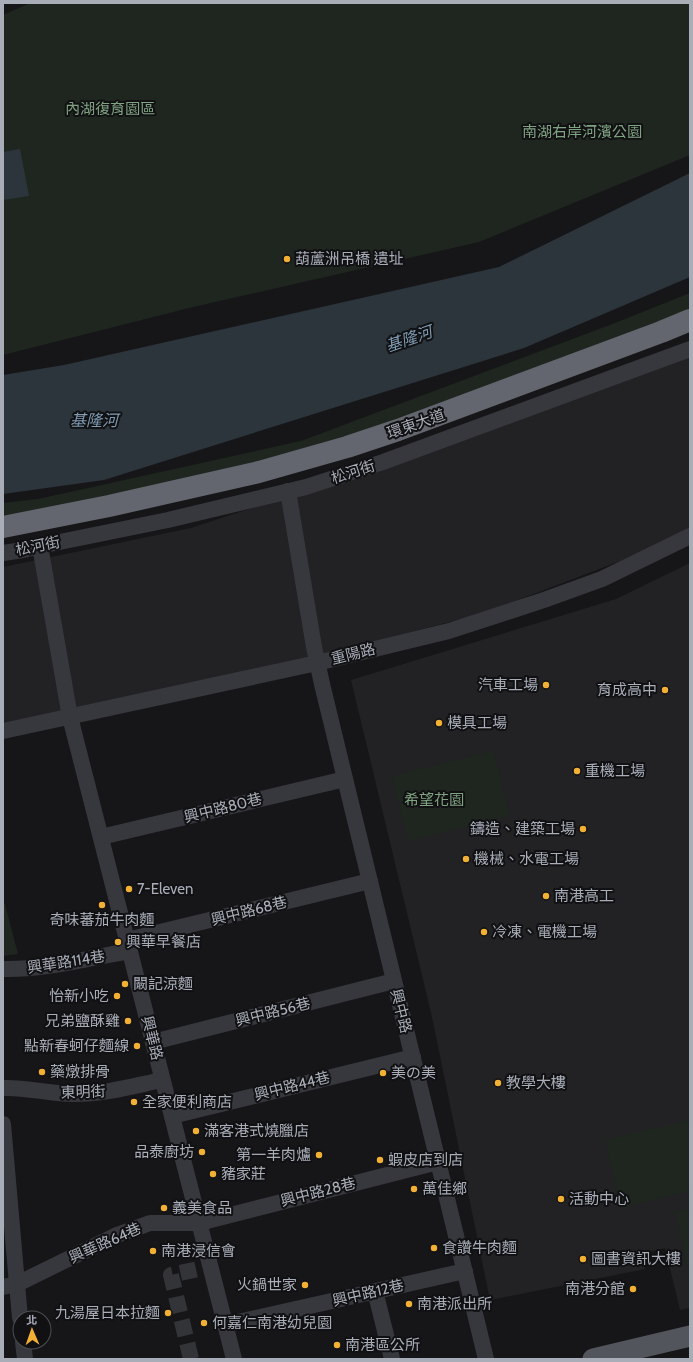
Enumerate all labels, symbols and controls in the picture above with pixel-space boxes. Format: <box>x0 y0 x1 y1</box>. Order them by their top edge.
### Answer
park label: 內湖復育園區 <box>65 100 155 118</box>
park label: 南湖右岸河濱公園 <box>522 123 642 141</box>
place label: 葫蘆洲吊橋 遺址 <box>295 250 403 268</box>
marker: 葫蘆洲吊橋 遺址 <box>282 254 292 264</box>
water label: 基隆河 <box>383 321 438 356</box>
street label: 環東大道 <box>385 406 447 442</box>
water label: 基隆河 <box>70 411 121 430</box>
street label: 松河街 <box>329 456 377 488</box>
street label: 松河街 <box>14 533 62 559</box>
street label: 重陽路 <box>329 640 377 668</box>
place label: 汽車工場 <box>478 676 538 694</box>
marker: 汽車工場 <box>541 680 551 690</box>
place label: 育成高中 <box>597 681 657 699</box>
marker: 育成高中 <box>660 685 670 695</box>
place label: 模具工場 <box>447 714 507 732</box>
marker: 模具工場 <box>434 718 444 728</box>
place label: 重機工場 <box>585 762 645 780</box>
marker: 重機工場 <box>572 766 582 776</box>
street label: 興中路80巷 <box>182 790 264 826</box>
park label: 希望花園 <box>404 791 464 809</box>
place label: 鑄造、建築工場 <box>470 820 575 838</box>
marker: 鑄造、建築工場 <box>578 824 588 834</box>
place label: 機械、水電工場 <box>474 850 579 868</box>
marker: 機械、水電工場 <box>461 854 471 864</box>
place label: 7-Eleven <box>137 880 193 898</box>
marker: 7-Eleven <box>124 884 134 894</box>
place label: 南港高工 <box>554 887 614 905</box>
marker: 南港高工 <box>541 891 551 901</box>
street label: 興中路68巷 <box>209 893 289 929</box>
marker: 奇味蕃茄牛肉麵 <box>97 900 107 910</box>
place label: 奇味蕃茄牛肉麵 <box>49 911 155 929</box>
place label: 冷凍、電機工場 <box>492 923 597 941</box>
marker: 冷凍、電機工場 <box>479 927 489 937</box>
place label: 興華早餐店 <box>126 933 201 951</box>
marker: 興華早餐店 <box>113 937 123 947</box>
street label: 興華路114巷 <box>26 947 106 977</box>
place label: 闞記涼麵 <box>133 975 193 993</box>
marker: 闞記涼麵 <box>120 979 130 989</box>
place label: 怡新小吃 <box>49 987 109 1005</box>
street label: 興中路 <box>387 987 415 1035</box>
marker: 怡新小吃 <box>112 991 122 1001</box>
street label: 興中路56巷 <box>234 994 312 1030</box>
place label: 兄弟鹽酥雞 <box>45 1012 120 1030</box>
street label: 興華路 <box>138 1014 166 1062</box>
marker: 兄弟鹽酥雞 <box>123 1016 133 1026</box>
place label: 點新春蚵仔麵線 <box>24 1037 129 1055</box>
marker: 點新春蚵仔麵線 <box>132 1041 142 1051</box>
place label: 藥燉排骨 <box>50 1063 110 1081</box>
place label: 美の美 <box>391 1064 436 1082</box>
marker: 藥燉排骨 <box>37 1067 47 1077</box>
street label: 興中路44巷 <box>252 1068 332 1104</box>
marker: 美の美 <box>378 1068 388 1078</box>
place label: 教學大樓 <box>506 1074 566 1092</box>
marker: 教學大樓 <box>493 1078 503 1088</box>
street label: 東明街 <box>60 1082 106 1102</box>
place label: 全家便利商店 <box>142 1093 232 1111</box>
marker: 全家便利商店 <box>129 1097 139 1107</box>
place label: 滿客港式燒臘店 <box>204 1122 309 1140</box>
marker: 滿客港式燒臘店 <box>191 1126 201 1136</box>
place label: 品泰廚坊 <box>134 1143 194 1161</box>
place label: 第一羊肉爐 <box>236 1146 311 1164</box>
marker: 品泰廚坊 <box>197 1147 207 1157</box>
marker: 第一羊肉爐 <box>314 1150 324 1160</box>
place label: 蝦皮店到店 <box>388 1151 463 1169</box>
marker: 蝦皮店到店 <box>375 1155 385 1165</box>
place label: 豬家莊 <box>221 1165 266 1183</box>
marker: 豬家莊 <box>208 1169 218 1179</box>
street label: 興中路28巷 <box>278 1174 358 1210</box>
place label: 萬佳鄉 <box>422 1180 467 1198</box>
marker: 萬佳鄉 <box>409 1184 419 1194</box>
place label: 活動中心 <box>569 1190 629 1208</box>
marker: 活動中心 <box>556 1194 566 1204</box>
place label: 義美食品 <box>172 1199 232 1217</box>
marker: 義美食品 <box>159 1203 169 1213</box>
street label: 興華路64巷 <box>66 1219 144 1267</box>
place label: 食讚牛肉麵 <box>442 1239 517 1257</box>
place label: 南港浸信會 <box>161 1242 236 1260</box>
marker: 食讚牛肉麵 <box>429 1243 439 1253</box>
marker: 南港浸信會 <box>148 1246 158 1256</box>
place label: 圖書資訊大樓 <box>591 1250 681 1268</box>
marker: 圖書資訊大樓 <box>578 1254 588 1264</box>
place label: 火鍋世家 <box>237 1276 297 1294</box>
street label: 興中路12巷 <box>331 1276 405 1310</box>
marker: 火鍋世家 <box>300 1280 310 1290</box>
place label: 南港分館 <box>565 1280 625 1298</box>
marker: 南港分館 <box>628 1284 638 1294</box>
place label: 南港派出所 <box>417 1295 492 1313</box>
marker: 南港派出所 <box>404 1299 414 1309</box>
place label: 九湯屋日本拉麵 <box>55 1304 160 1322</box>
marker: 九湯屋日本拉麵 <box>163 1308 173 1318</box>
north arrow <box>12 1310 52 1350</box>
text: 北 <box>26 1313 37 1327</box>
place label: 何嘉仁南港幼兒園 <box>212 1314 332 1332</box>
marker: 何嘉仁南港幼兒園 <box>199 1318 209 1328</box>
place label: 南港區公所 <box>345 1336 420 1354</box>
marker: 南港區公所 <box>332 1340 342 1350</box>

